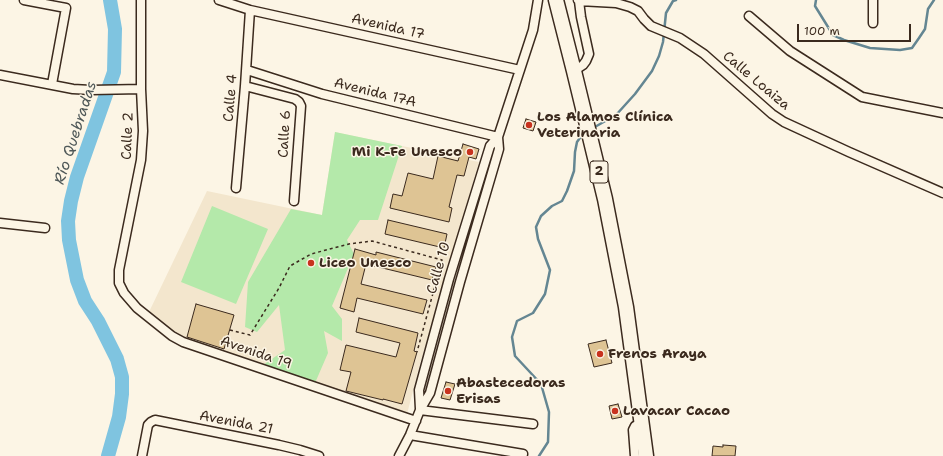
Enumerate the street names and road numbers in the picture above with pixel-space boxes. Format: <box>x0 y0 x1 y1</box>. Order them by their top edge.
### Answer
street label: Avenida 17 <box>350 10 426 44</box>
street label: Calle Loaiza <box>719 48 793 114</box>
street label: Calle 4 <box>221 73 241 123</box>
street label: Avenida 17A <box>332 75 418 111</box>
street label: Calle 6 <box>275 110 295 158</box>
street label: Calle 2 <box>119 112 137 160</box>
road number: 2 <box>590 161 608 183</box>
street label: Calle 10 <box>424 240 454 296</box>
street label: Avenida 19 <box>218 333 294 373</box>
street label: Avenida 21 <box>198 408 274 438</box>

